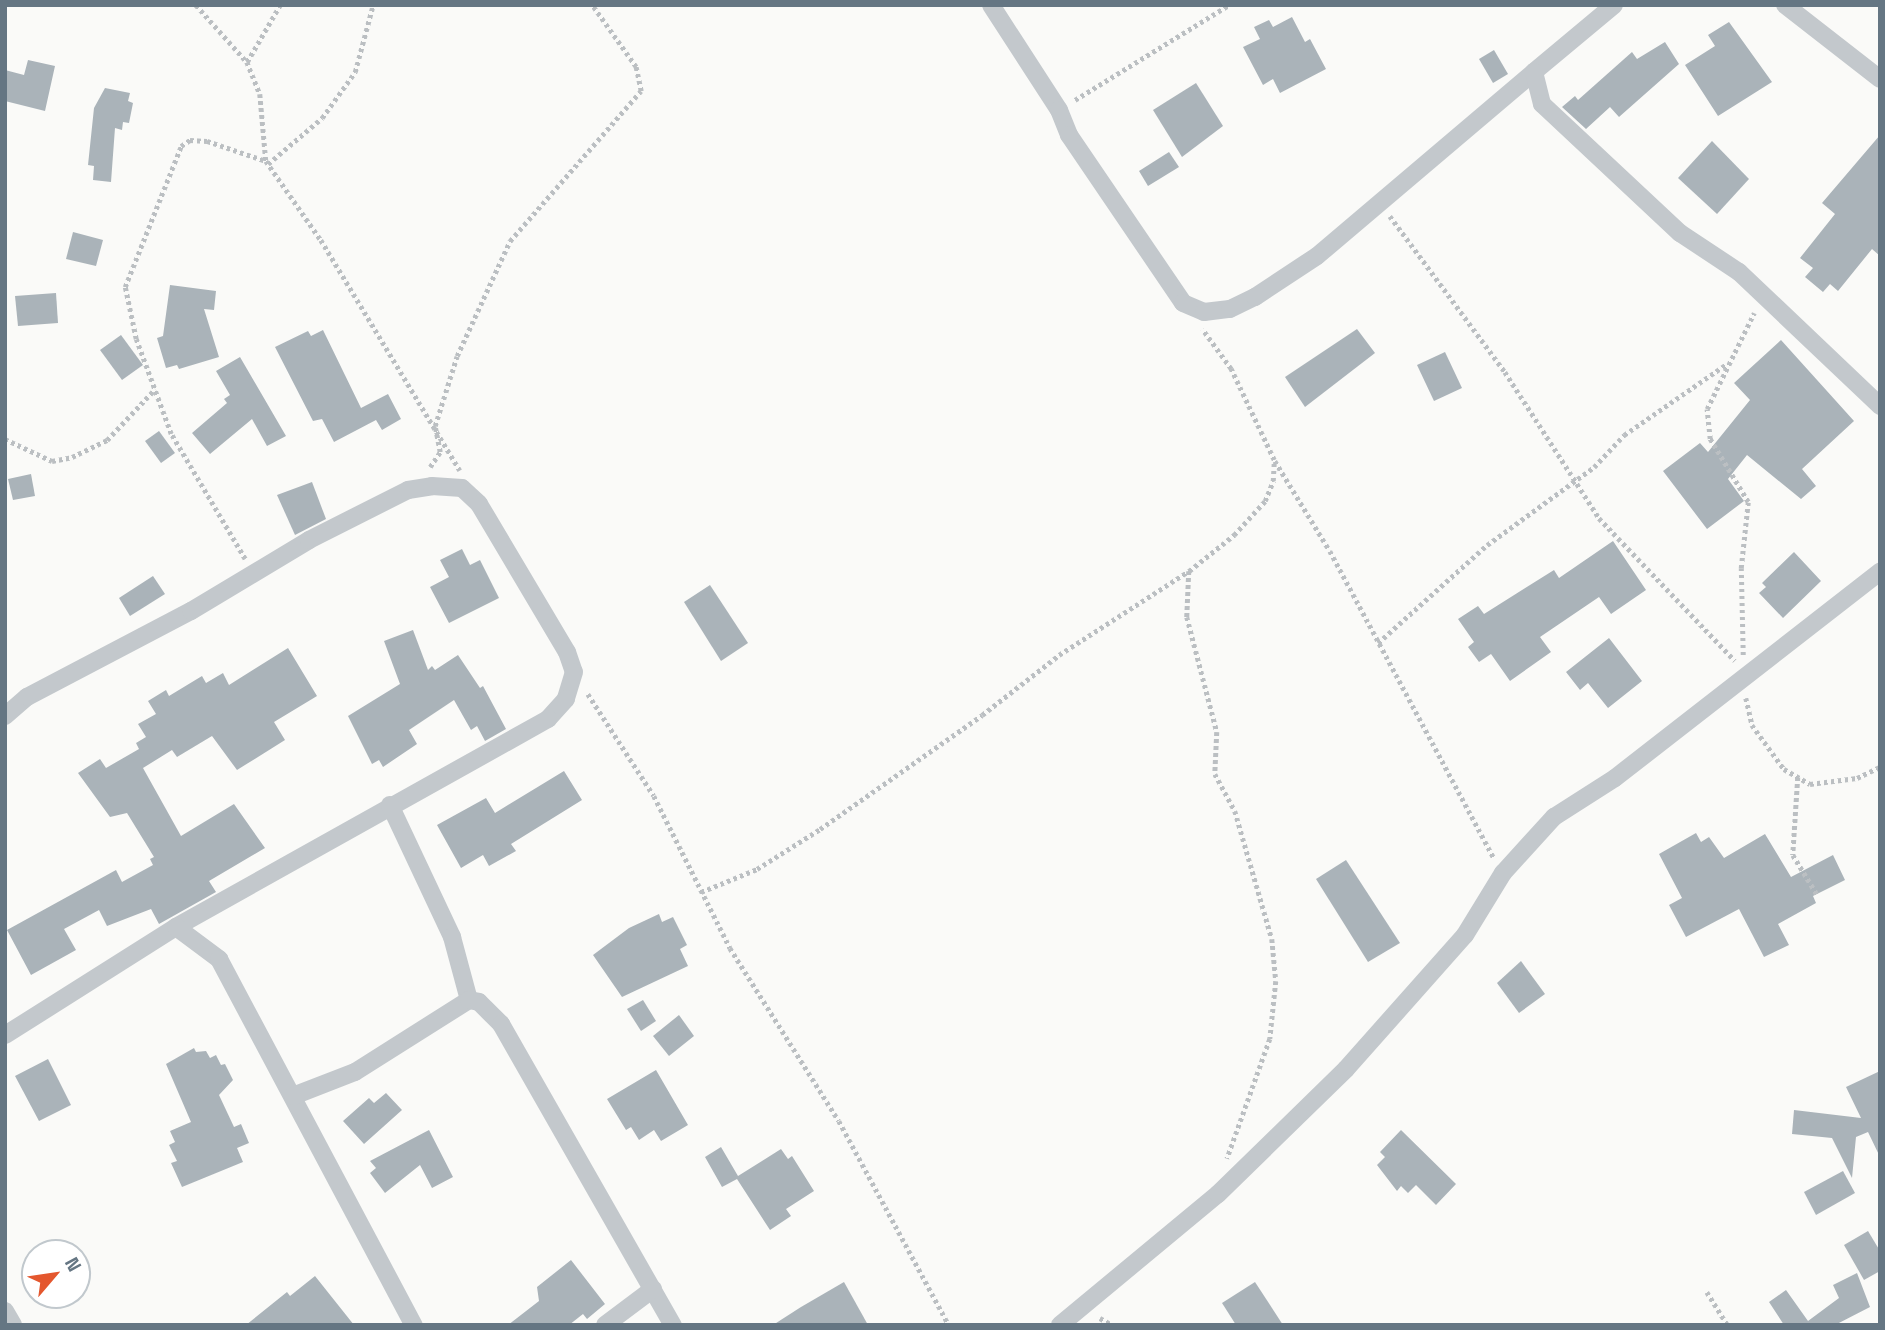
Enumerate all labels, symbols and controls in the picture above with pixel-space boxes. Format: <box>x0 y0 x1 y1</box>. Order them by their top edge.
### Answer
north arrow <box>21 1239 91 1309</box>
text: N <box>59 1253 87 1276</box>

